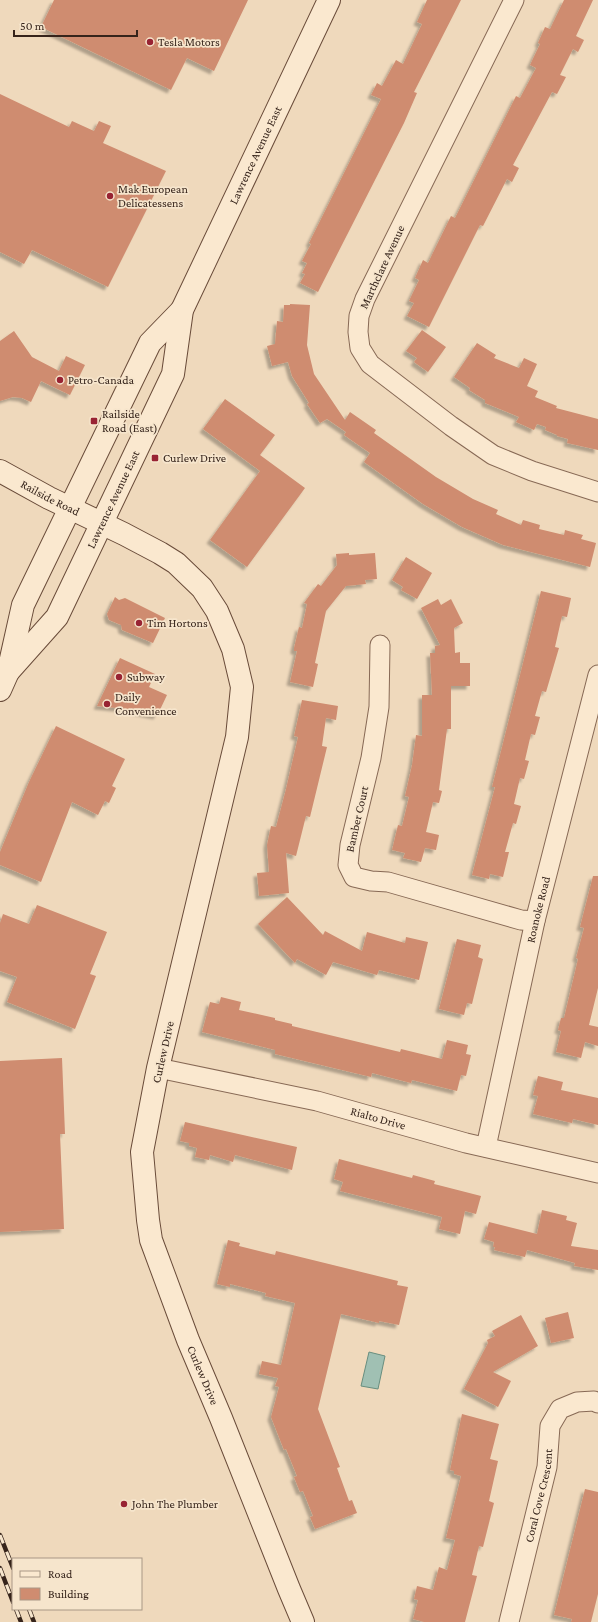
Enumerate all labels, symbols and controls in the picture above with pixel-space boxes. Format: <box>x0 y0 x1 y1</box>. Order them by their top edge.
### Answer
scale bar <box>14 12 137 38</box>
text: 50 m <box>20 19 45 33</box>
place label: Tesla Motors <box>158 35 220 49</box>
marker: Tesla Motors <box>145 37 155 47</box>
street label: Lawrence Avenue East <box>226 103 285 206</box>
place label: Mak European Delicatessens <box>118 182 188 210</box>
marker: Mak European Delicatessens <box>105 191 115 201</box>
street label: Marthclare Avenue <box>356 223 408 311</box>
place label: Petro-Canada <box>68 373 134 387</box>
marker: Petro-Canada <box>55 375 65 385</box>
place label: Railside Road (East) <box>102 407 158 435</box>
marker: Railside Road (East) <box>89 416 99 426</box>
street label: Lawrence Avenue East <box>84 447 143 551</box>
place label: Curlew Drive <box>163 451 226 465</box>
marker: Curlew Drive <box>150 453 160 463</box>
street label: Railside Road <box>18 477 83 519</box>
place label: Tim Hortons <box>147 616 208 630</box>
marker: Tim Hortons <box>134 618 144 628</box>
place label: Subway <box>127 670 165 684</box>
marker: Subway <box>114 672 124 682</box>
place label: Daily Convenience <box>115 690 177 718</box>
marker: Daily Convenience <box>102 699 112 709</box>
street label: Bamber Court <box>343 784 372 853</box>
street label: Roanoke Road <box>523 874 553 944</box>
street label: Curlew Drive <box>149 1020 177 1084</box>
street label: Rialto Drive <box>349 1104 407 1133</box>
street label: Curlew Drive <box>184 1343 222 1407</box>
street label: Coral Cove Crescent <box>522 1447 555 1544</box>
place label: John The Plumber <box>131 1497 219 1511</box>
marker: John The Plumber <box>119 1499 129 1509</box>
legend <box>12 1558 142 1610</box>
text: Road <box>48 1567 73 1581</box>
text: Building <box>48 1587 89 1601</box>

